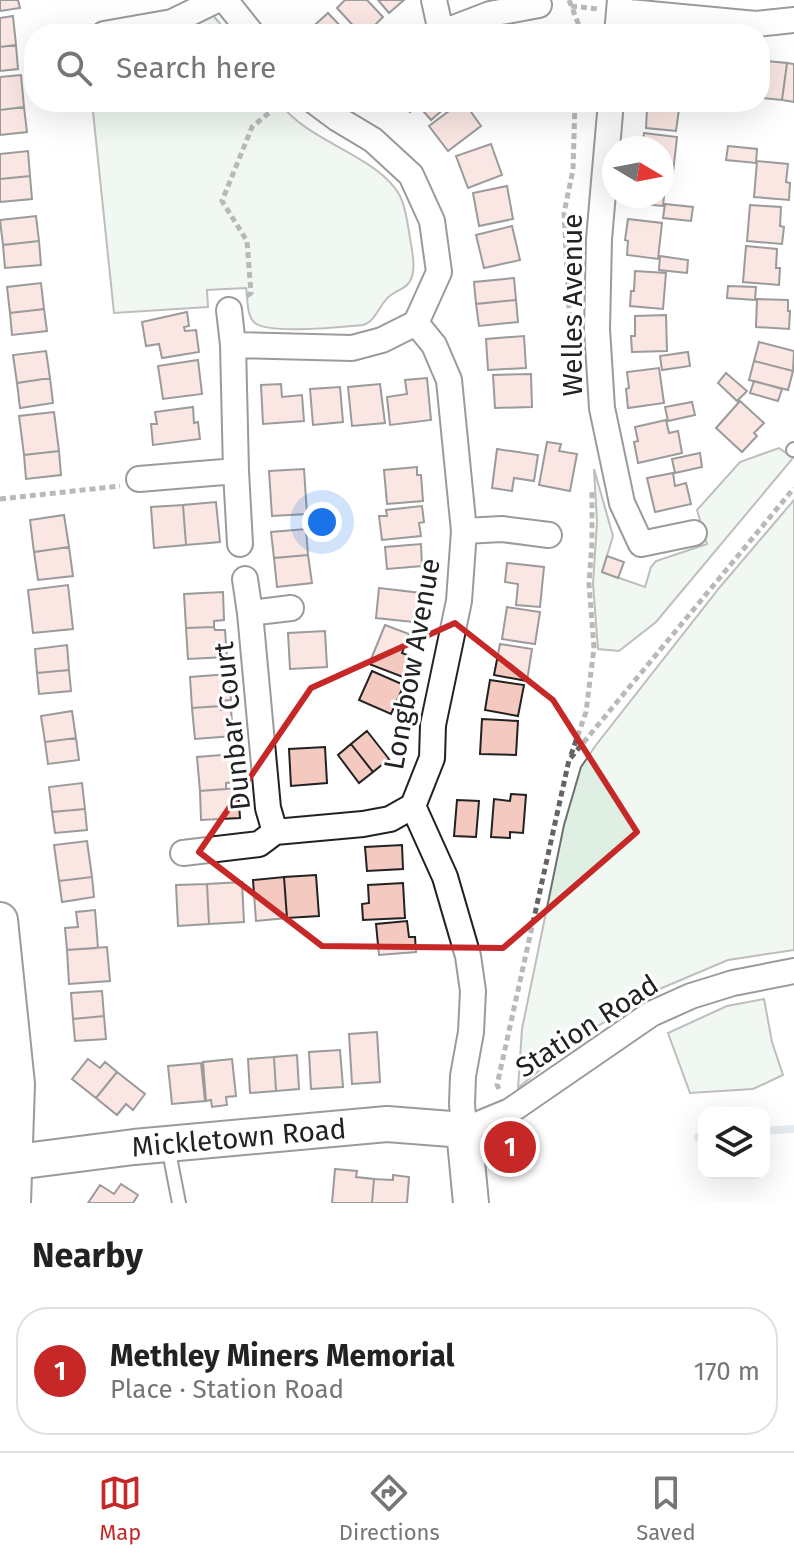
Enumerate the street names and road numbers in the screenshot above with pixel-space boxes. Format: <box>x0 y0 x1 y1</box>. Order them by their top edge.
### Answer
street label: Welles Avenue <box>556 213 589 397</box>
street label: Longbow Avenue <box>377 556 447 772</box>
street label: Dunbar Court <box>207 639 257 812</box>
street label: Station Road <box>510 968 664 1084</box>
street label: Mickletown Road <box>130 1112 348 1164</box>

